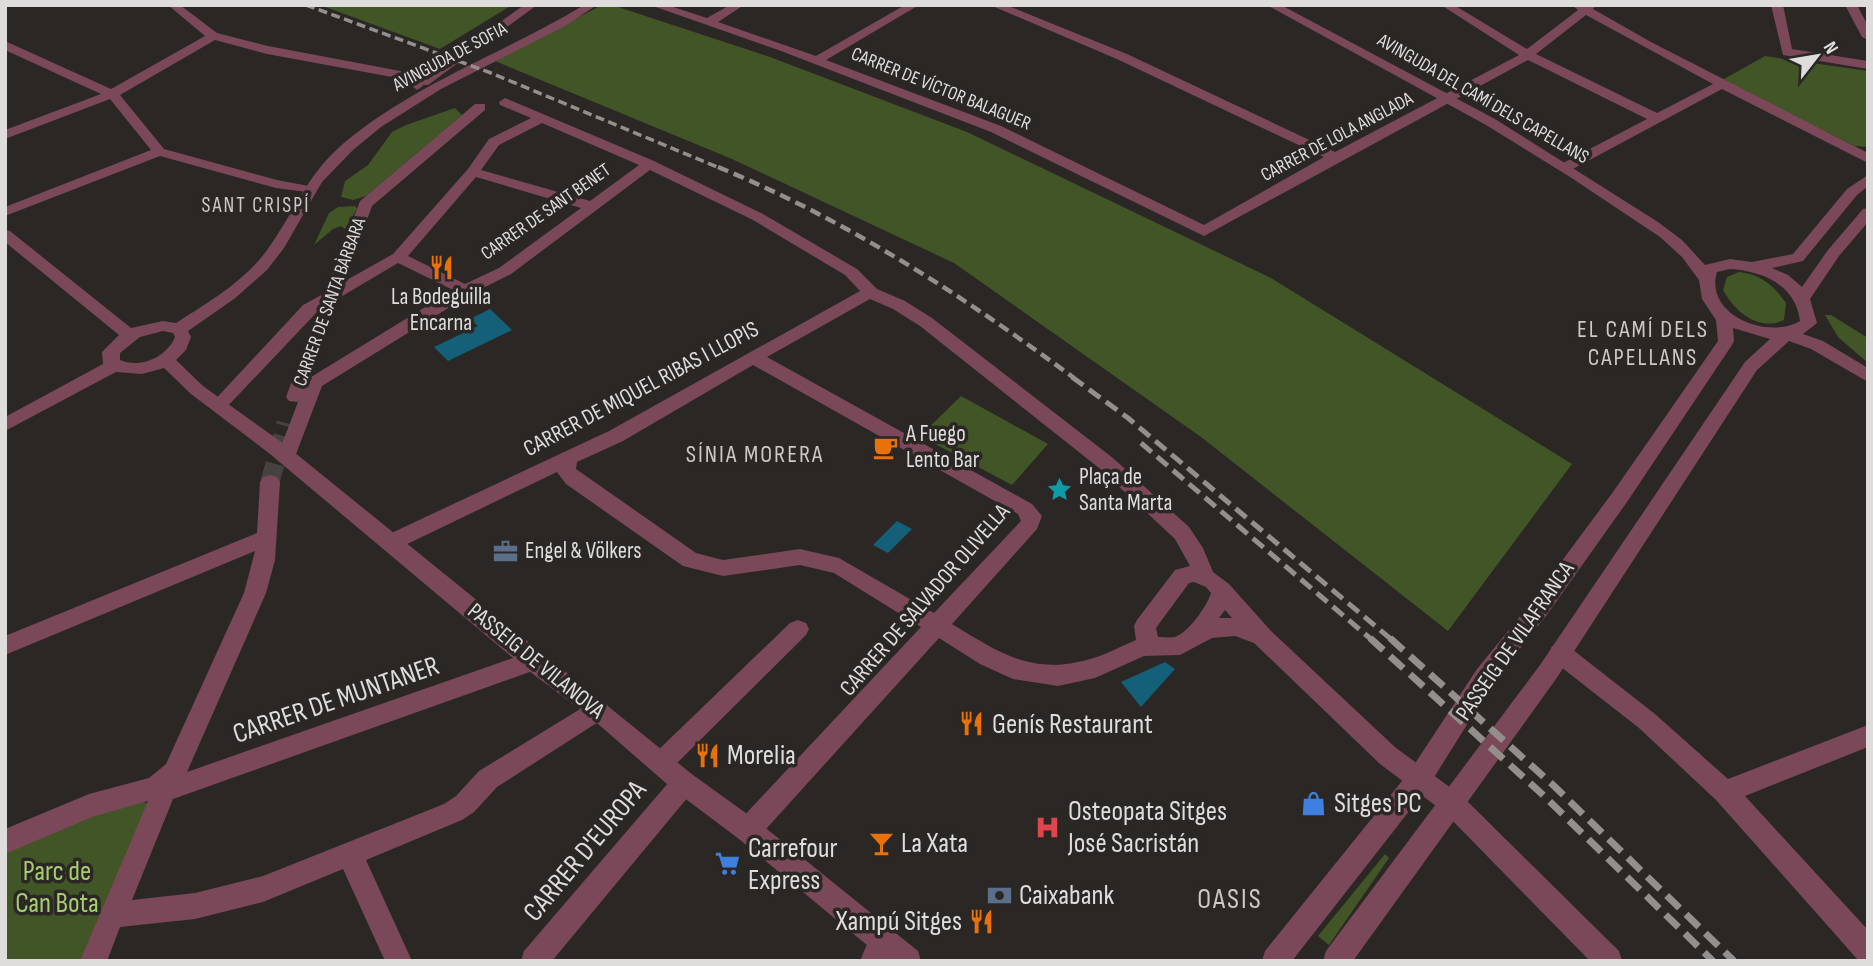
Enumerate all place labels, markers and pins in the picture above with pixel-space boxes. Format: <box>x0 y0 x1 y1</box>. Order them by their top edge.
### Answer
restaurant icon: La Bodeguilla Encarna <box>427 253 455 281</box>
place label: La Bodeguilla Encarna <box>391 283 491 337</box>
place label: A Fuego Lento Bar <box>905 420 980 474</box>
cafe icon: A Fuego Lento Bar <box>872 433 900 461</box>
place label: Plaça de Santa Marta <box>1079 463 1172 517</box>
place icon: Plaça de Santa Marta <box>1045 476 1073 504</box>
office icon: Engel & Völkers <box>491 537 519 565</box>
place label: Engel & Völkers <box>525 537 642 565</box>
place label: Genís Restaurant <box>992 708 1153 741</box>
restaurant icon: Genís Restaurant <box>958 710 986 738</box>
place label: Morelia <box>727 739 796 772</box>
restaurant icon: Morelia <box>693 741 721 769</box>
place label: Sitges PC <box>1334 787 1422 820</box>
shop icon: Sitges PC <box>1300 789 1328 817</box>
place label: Osteopata Sitges José Sacristán <box>1067 795 1227 860</box>
hospital icon: Osteopata Sitges José Sacristán <box>1034 813 1062 841</box>
place label: La Xata <box>901 827 968 860</box>
bar icon: La Xata <box>867 829 895 857</box>
place label: Carrefour Express <box>748 832 838 897</box>
supermarket icon: Carrefour Express <box>714 850 742 878</box>
place label: Caixabank <box>1019 879 1114 912</box>
bank icon: Caixabank <box>985 881 1013 909</box>
place label: Xampú Sitges <box>835 905 962 938</box>
restaurant icon: Xampú Sitges <box>968 907 996 935</box>

